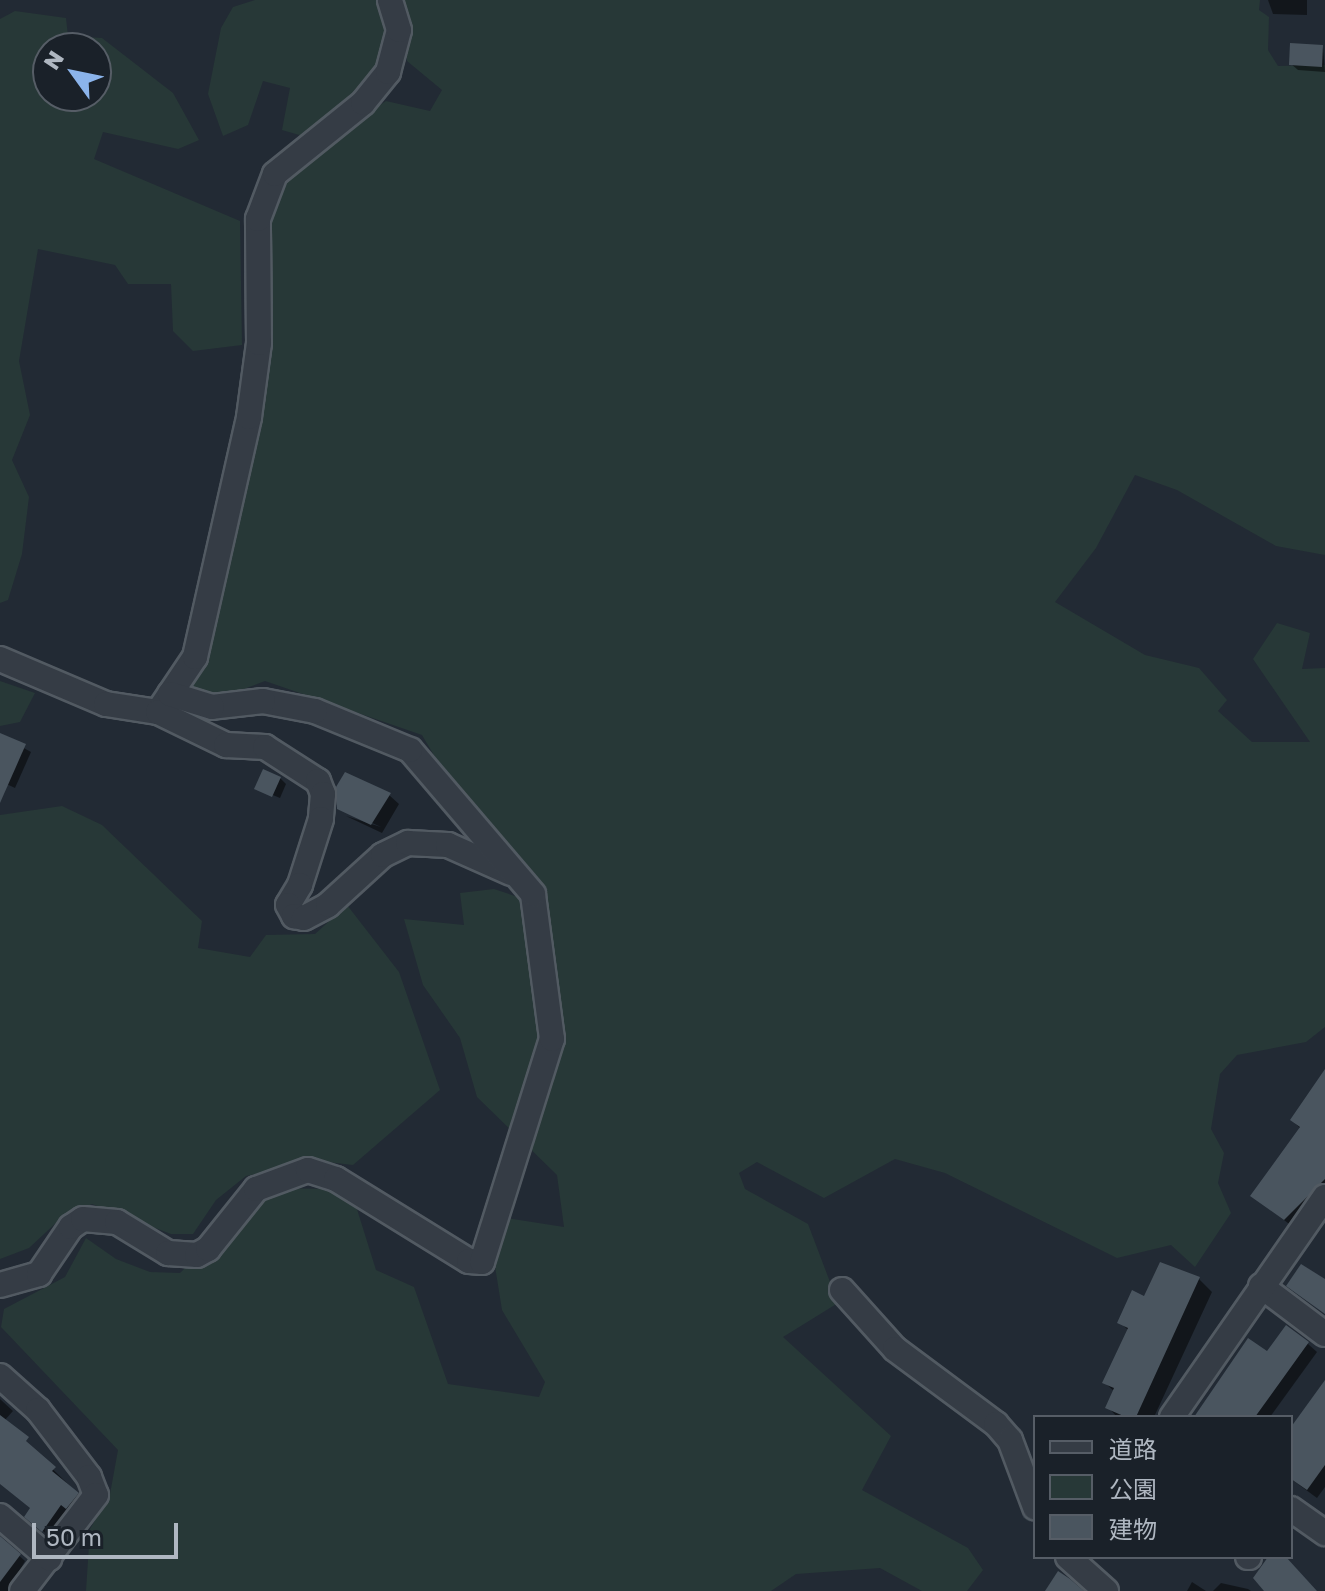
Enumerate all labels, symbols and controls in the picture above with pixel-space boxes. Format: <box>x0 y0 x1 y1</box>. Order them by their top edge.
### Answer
north arrow <box>32 32 112 112</box>
text: N <box>37 45 69 74</box>
legend <box>1033 1415 1293 1559</box>
text: 道路 <box>1109 1434 1157 1463</box>
text: 公園 <box>1109 1474 1157 1503</box>
scale bar <box>36 1507 182 1557</box>
text: 建物 <box>1109 1514 1157 1543</box>
text: 50 m <box>46 1522 102 1551</box>

